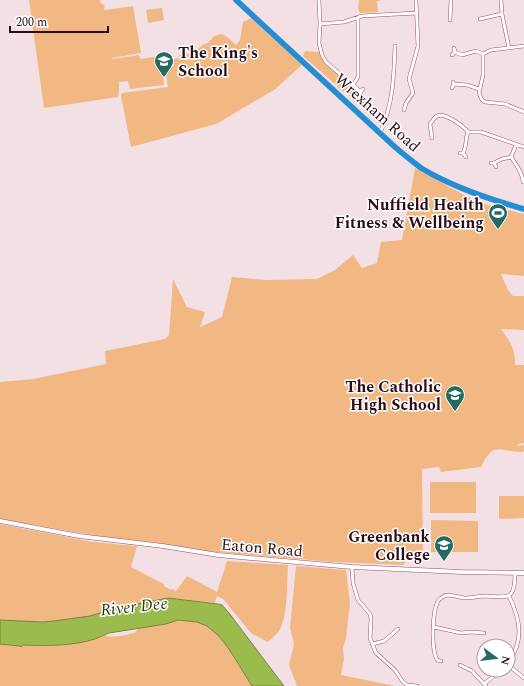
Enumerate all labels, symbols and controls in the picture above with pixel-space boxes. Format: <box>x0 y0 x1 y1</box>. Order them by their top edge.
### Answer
scale bar <box>10 8 108 34</box>
text: 200 m <box>16 13 47 32</box>
place label: The King's School <box>178 41 258 83</box>
school or university icon: The King's School <box>153 50 175 78</box>
street label: Wrexham Road <box>329 68 426 158</box>
place label: Nuffield Health Fitness & Wellbeing <box>335 193 484 235</box>
sports icon: Nuffield Health Fitness & Wellbeing <box>487 202 509 230</box>
place label: The Catholic High School <box>345 375 441 417</box>
school or university icon: The Catholic High School <box>444 384 466 412</box>
place label: Greenbank College <box>348 525 430 567</box>
street label: Eaton Road <box>220 532 304 564</box>
school or university icon: Greenbank College <box>433 534 455 562</box>
water label: River Dee <box>99 591 169 623</box>
north arrow <box>476 638 516 678</box>
text: N <box>496 654 515 667</box>

